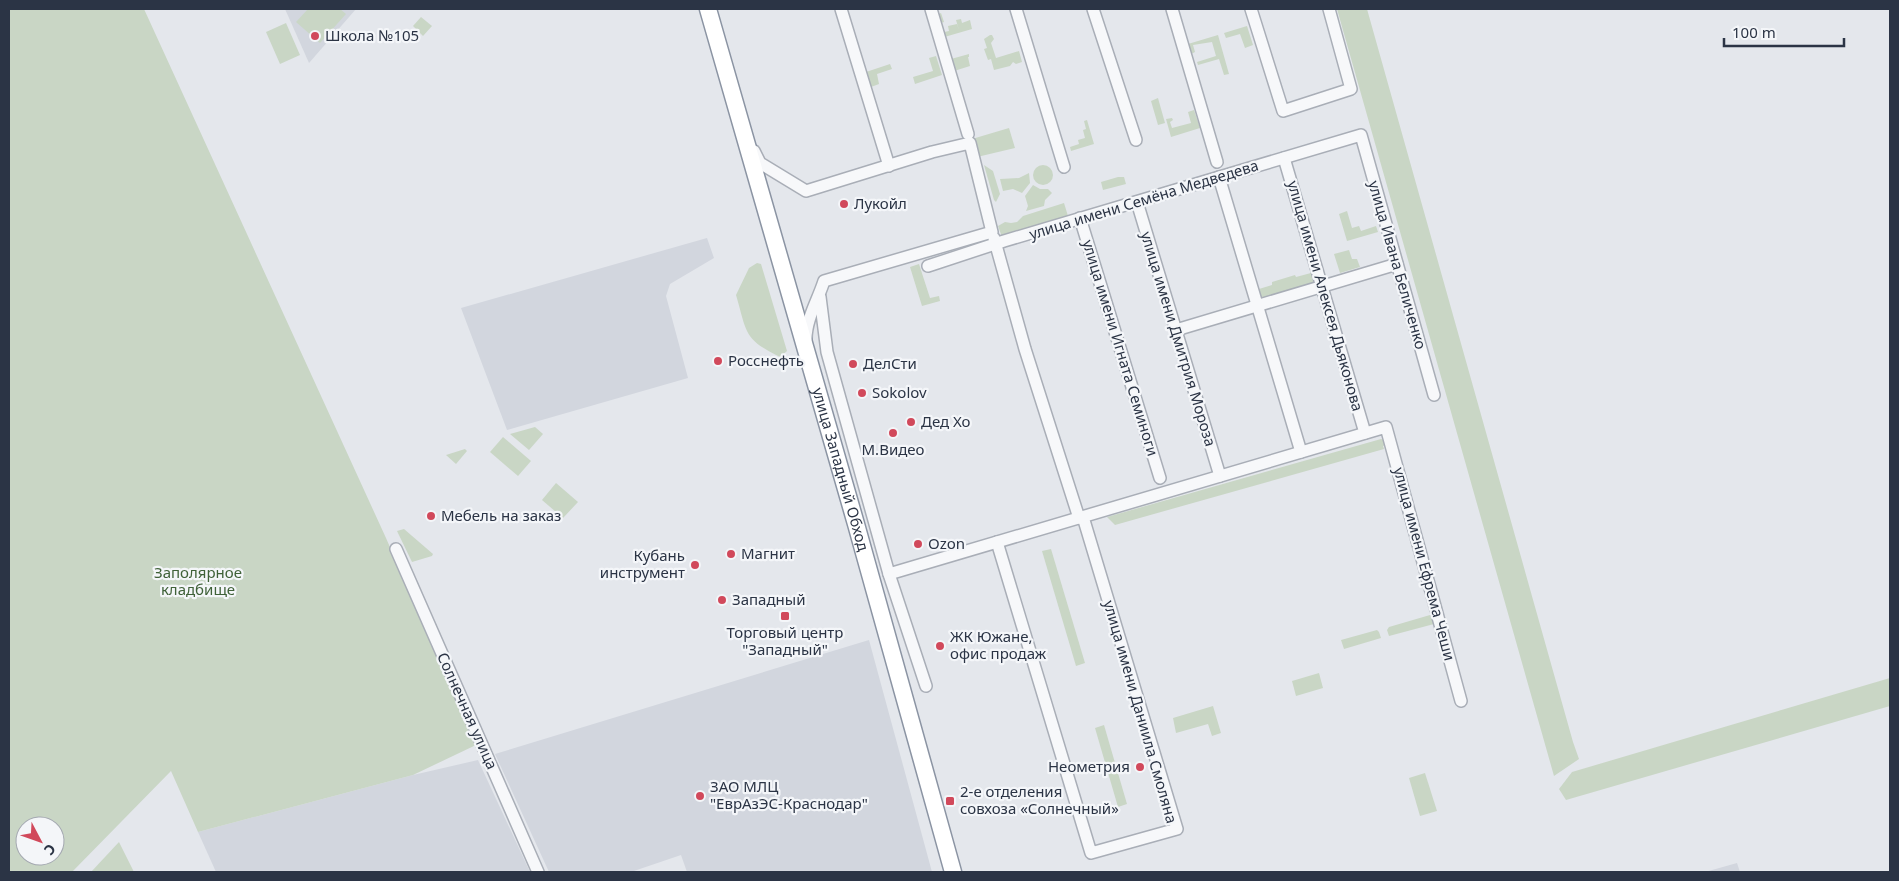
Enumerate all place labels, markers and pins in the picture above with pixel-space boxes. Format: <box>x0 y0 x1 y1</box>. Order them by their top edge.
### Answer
place label: Школа №105 <box>325 25 419 45</box>
marker: Школа №105 <box>309 30 321 42</box>
place label: Лукойл <box>854 193 907 213</box>
marker: Лукойл <box>838 198 850 210</box>
place label: Росснефть <box>728 350 804 370</box>
place label: ДелСти <box>863 353 917 373</box>
marker: Росснефть <box>712 355 724 367</box>
marker: ДелСти <box>847 358 859 370</box>
place label: Sokolov <box>872 382 927 402</box>
marker: Sokolov <box>856 387 868 399</box>
place label: Дед Хо <box>921 411 971 431</box>
marker: Дед Хо <box>905 416 917 428</box>
marker: М.Видео <box>887 427 899 439</box>
place label: М.Видео <box>862 439 925 459</box>
place label: Мебель на заказ <box>441 505 561 525</box>
marker: Мебель на заказ <box>425 510 437 522</box>
place label: Ozon <box>928 533 965 553</box>
marker: Ozon <box>912 538 924 550</box>
place label: Магнит <box>741 543 795 563</box>
place label: Кубань инструмент <box>600 545 685 582</box>
marker: Магнит <box>725 548 737 560</box>
marker: Кубань инструмент <box>689 559 701 571</box>
place label: Западный <box>732 589 805 609</box>
marker: Западный <box>716 594 728 606</box>
marker: Торговый центр "Западный" <box>779 610 791 622</box>
place label: Торговый центр "Западный" <box>727 622 843 659</box>
place label: ЖК Южане, офис продаж <box>950 626 1047 663</box>
marker: ЖК Южане, офис продаж <box>934 640 946 652</box>
place label: Неометрия <box>1048 756 1130 776</box>
marker: Неометрия <box>1134 761 1146 773</box>
place label: ЗАО МЛЦ "ЕврАзЭС-Краснодар" <box>710 776 868 813</box>
place label: 2-е отделения совхоза «Солнечный» <box>960 781 1119 818</box>
marker: ЗАО МЛЦ "ЕврАзЭС-Краснодар" <box>694 790 706 802</box>
marker: 2-е отделения совхоза «Солнечный» <box>944 795 956 807</box>

